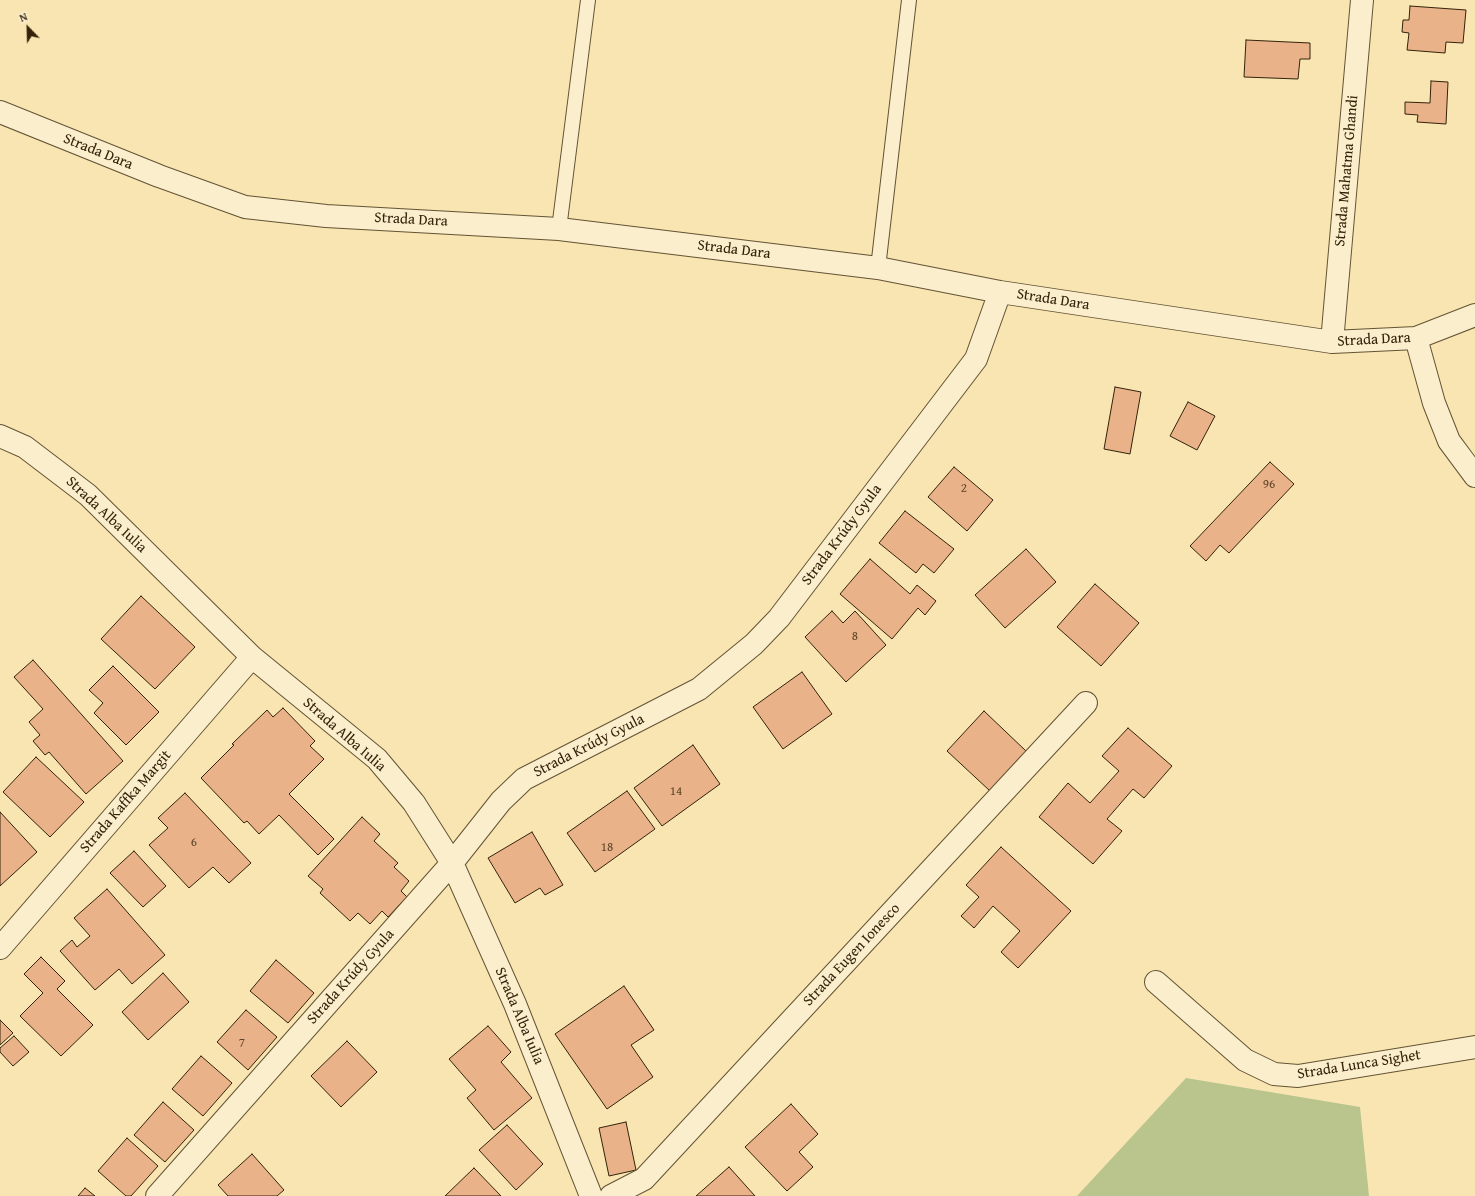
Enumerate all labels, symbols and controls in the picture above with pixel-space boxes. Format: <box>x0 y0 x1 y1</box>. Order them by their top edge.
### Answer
north arrow <box>8 8 48 48</box>
text: N <box>17 8 30 26</box>
street label: Strada Mahatma Ghandi <box>1331 95 1363 247</box>
street label: Strada Dara <box>61 130 135 174</box>
street label: Strada Dara <box>374 209 448 231</box>
street label: Strada Dara <box>696 237 772 263</box>
street label: Strada Dara <box>1015 285 1091 315</box>
street label: Strada Dara <box>1337 329 1411 351</box>
street label: Strada Alba Iulia <box>62 473 150 557</box>
house number: 96 <box>1263 477 1275 493</box>
street label: Strada Krúdy Gyula <box>798 481 886 589</box>
house number: 2 <box>961 481 967 497</box>
house number: 8 <box>852 629 858 645</box>
street label: Strada Alba Iulia <box>299 694 389 776</box>
street label: Strada Krúdy Gyula <box>531 710 647 782</box>
street label: Strada Kaffka Margit <box>76 747 176 857</box>
house number: 14 <box>670 784 682 800</box>
house number: 6 <box>191 835 197 851</box>
house number: 18 <box>601 840 613 856</box>
street label: Strada Eugen Ionesco <box>800 900 904 1010</box>
street label: Strada Krúdy Gyula <box>304 926 398 1028</box>
street label: Strada Alba Iulia <box>490 965 548 1067</box>
house number: 7 <box>239 1036 245 1052</box>
street label: Strada Lunca Sighet <box>1296 1046 1422 1084</box>

